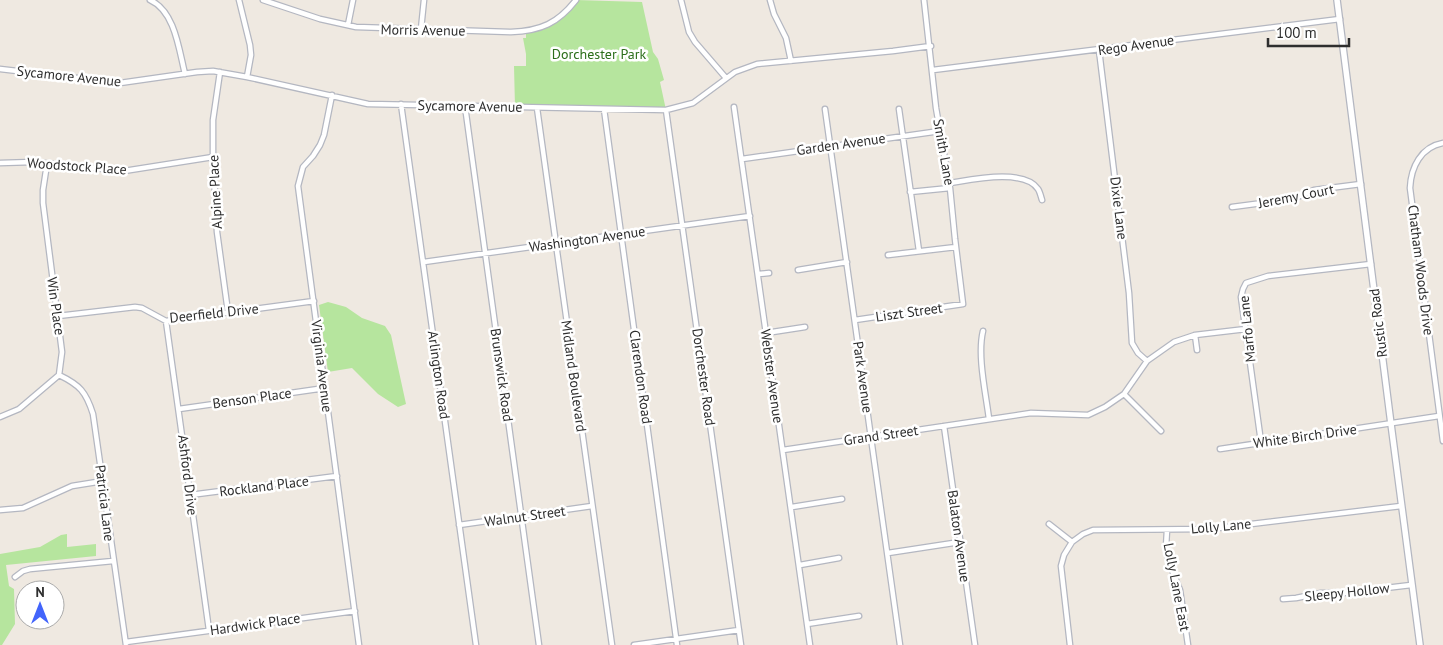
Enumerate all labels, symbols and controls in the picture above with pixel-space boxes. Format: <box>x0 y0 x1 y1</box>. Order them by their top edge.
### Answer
scale bar <box>1268 15 1349 47</box>
street label: Morris Avenue <box>380 20 466 40</box>
text: 100 m <box>1276 23 1317 42</box>
street label: Rego Avenue <box>1097 31 1175 59</box>
park label: Dorchester Park <box>552 45 646 63</box>
street label: Sycamore Avenue <box>16 62 122 90</box>
street label: Sycamore Avenue <box>417 96 523 116</box>
street label: Smith Lane <box>929 117 959 187</box>
street label: Garden Avenue <box>795 129 887 159</box>
street label: Woodstock Place <box>27 154 127 178</box>
street label: Alpine Place <box>204 155 226 229</box>
street label: Dixie Lane <box>1106 175 1132 241</box>
street label: Jeremy Court <box>1256 180 1336 212</box>
street label: Chatham Woods Drive <box>1404 204 1438 336</box>
street label: Washington Avenue <box>528 222 646 256</box>
street label: Win Place <box>43 276 69 336</box>
street label: Rustic Road <box>1365 287 1391 359</box>
street label: Marfo Lane <box>1235 295 1259 363</box>
street label: Liszt Street <box>874 298 944 326</box>
street label: Deerfield Drive <box>169 299 259 327</box>
street label: Virginia Avenue <box>307 318 337 413</box>
street label: Midland Boulevard <box>557 319 591 433</box>
street label: Brunswick Road <box>487 327 517 423</box>
street label: Dorchester Road <box>688 327 720 427</box>
street label: Webster Avenue <box>756 328 788 424</box>
street label: Clarendon Road <box>626 329 656 425</box>
street label: Arlington Road <box>424 330 454 420</box>
street label: Park Avenue <box>849 340 877 414</box>
street label: Benson Place <box>211 384 293 412</box>
street label: White Birch Drive <box>1252 420 1358 452</box>
street label: Grand Street <box>843 421 920 449</box>
street label: Ashford Drive <box>174 434 202 516</box>
street label: Patricia Lane <box>91 464 119 542</box>
street label: Rockland Place <box>218 472 310 500</box>
street label: Balaton Avenue <box>944 489 974 583</box>
street label: Walnut Street <box>483 501 567 531</box>
street label: Lolly Lane <box>1190 514 1252 538</box>
street label: Lolly Lane East <box>1160 541 1194 633</box>
street label: Sleepy Hollow <box>1304 579 1391 605</box>
north arrow <box>15 580 65 630</box>
text: N <box>35 583 45 601</box>
street label: Hardwick Place <box>209 609 301 639</box>

